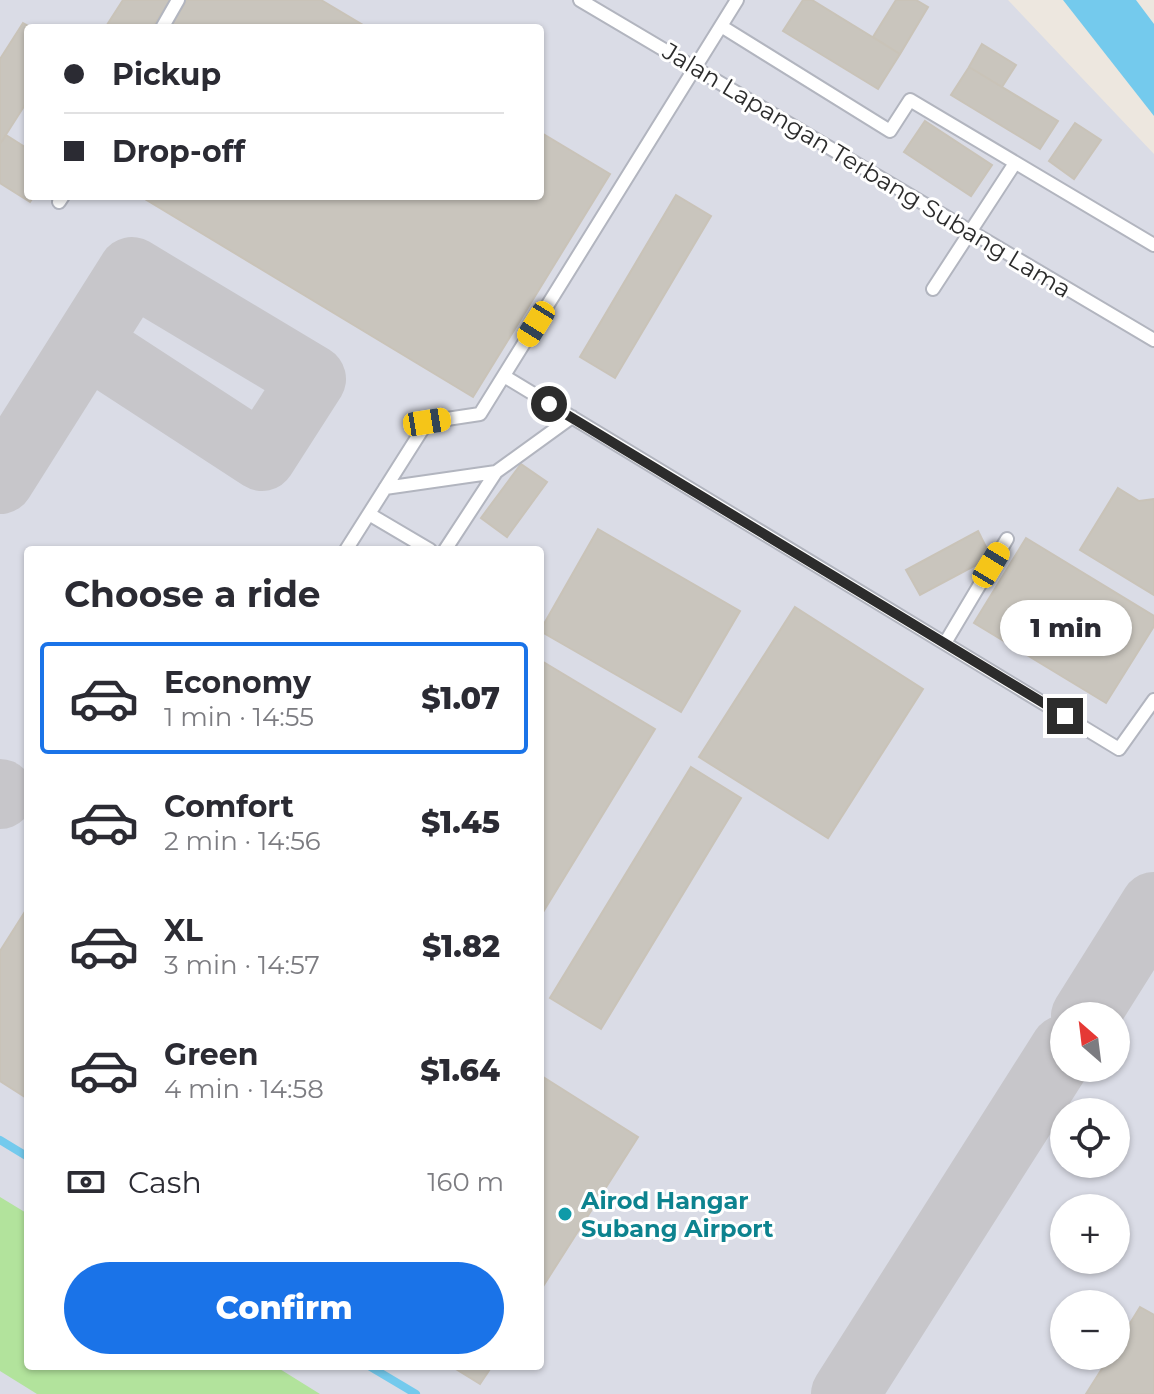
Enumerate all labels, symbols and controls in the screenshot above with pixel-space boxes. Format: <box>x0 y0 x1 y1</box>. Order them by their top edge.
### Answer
street label: Jalan Lapangan Terbang Subang Lama <box>657 36 1076 304</box>
text: Pickup <box>112 56 221 93</box>
text: Drop-off <box>112 133 245 170</box>
car <box>513 297 559 351</box>
route start <box>531 386 567 422</box>
car <box>401 406 453 438</box>
car <box>968 538 1014 592</box>
text: Choose a ride <box>64 572 321 616</box>
callout: 1 min <box>999 600 1131 656</box>
text: 1 min <box>1030 612 1102 644</box>
icon: car <box>68 662 140 734</box>
text: Economy <box>164 664 311 701</box>
text: $1.07 <box>421 680 500 717</box>
route end <box>1047 698 1083 734</box>
text: 1 min · 14:55 <box>164 701 314 733</box>
icon: car <box>68 786 140 858</box>
text: Comfort <box>164 788 294 825</box>
text: $1.45 <box>421 804 500 841</box>
text: 2 min · 14:56 <box>164 825 321 857</box>
icon: car <box>68 910 140 982</box>
text: XL <box>164 912 203 949</box>
text: $1.82 <box>422 928 500 965</box>
text: 3 min · 14:57 <box>164 949 320 981</box>
north arrow <box>1050 1002 1130 1082</box>
map controls <box>1050 1002 1130 1370</box>
icon: car <box>68 1034 140 1106</box>
text: Green <box>164 1036 258 1073</box>
text: $1.64 <box>420 1052 500 1089</box>
text: 4 min · 14:58 <box>164 1073 324 1105</box>
button: locate <box>1050 1098 1130 1178</box>
icon: cash <box>64 1160 108 1204</box>
text: Cash <box>128 1164 202 1201</box>
text: 160 m <box>427 1166 504 1198</box>
place label: Airod Hangar Subang Airport <box>580 1186 774 1243</box>
button: + <box>1050 1194 1130 1274</box>
marker: Airod Hangar Subang Airport <box>556 1205 574 1223</box>
button: Confirm <box>64 1262 504 1354</box>
button: − <box>1050 1290 1130 1370</box>

